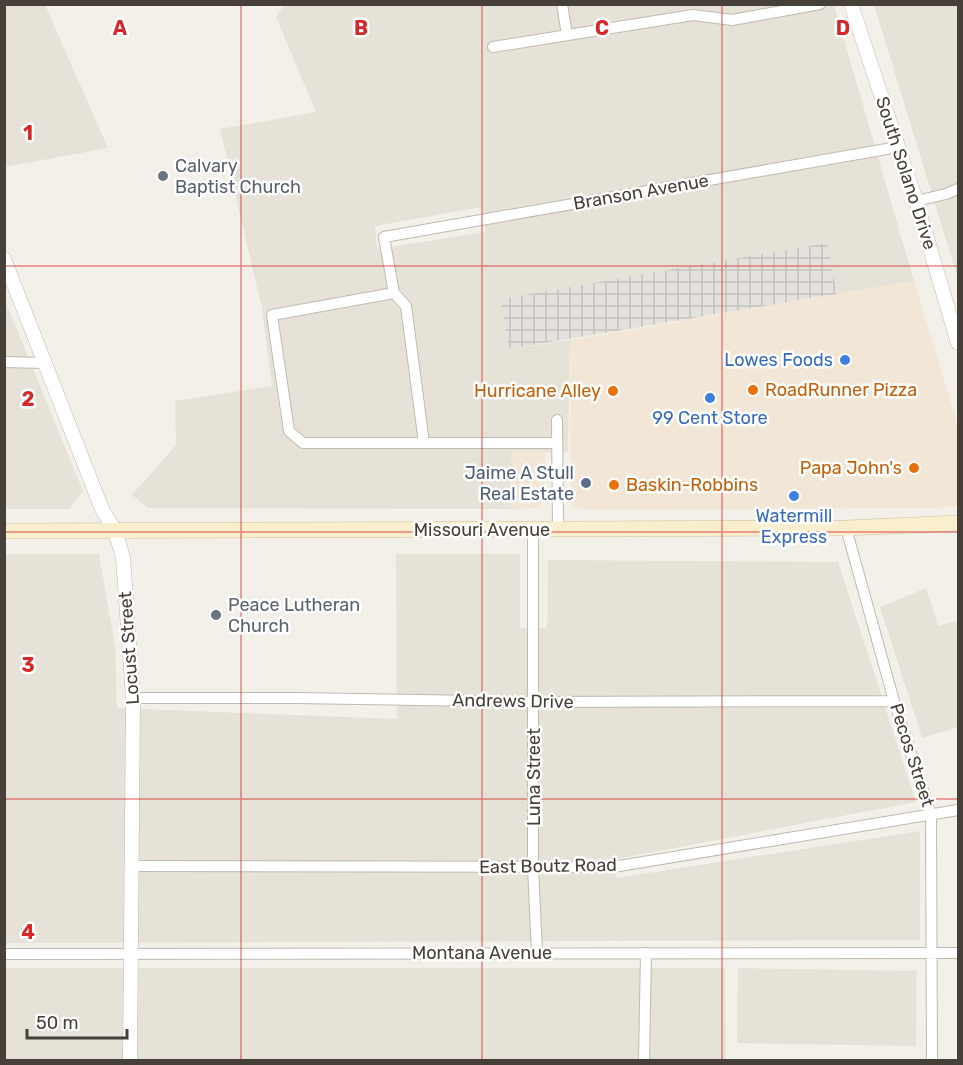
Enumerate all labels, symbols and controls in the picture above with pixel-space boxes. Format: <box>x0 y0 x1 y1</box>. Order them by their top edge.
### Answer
text: A <box>113 16 128 40</box>
text: B <box>354 16 368 40</box>
text: C <box>595 16 609 40</box>
text: D <box>836 16 850 40</box>
street label: South Solano Drive <box>871 94 941 252</box>
text: 1 <box>23 121 33 145</box>
place label: Calvary Baptist Church <box>175 155 301 198</box>
marker: Calvary Baptist Church <box>156 169 170 183</box>
street label: Branson Avenue <box>572 169 710 215</box>
place label: Lowes Foods <box>724 349 833 371</box>
marker: Lowes Foods <box>838 353 852 367</box>
place label: RoadRunner Pizza <box>765 379 917 401</box>
place label: Hurricane Alley <box>474 380 601 402</box>
marker: RoadRunner Pizza <box>746 383 760 397</box>
marker: Hurricane Alley <box>606 384 620 398</box>
text: 2 <box>22 387 35 411</box>
marker: 99 Cent Store <box>703 391 717 405</box>
place label: 99 Cent Store <box>652 407 768 429</box>
place label: Papa John's <box>800 457 902 479</box>
marker: Papa John's <box>907 461 921 475</box>
place label: Jaime A Stull Real Estate <box>465 462 574 505</box>
place label: Baskin-Robbins <box>626 474 758 496</box>
marker: Jaime A Stull Real Estate <box>579 476 593 490</box>
marker: Baskin-Robbins <box>607 478 621 492</box>
marker: Watermill Express <box>787 489 801 503</box>
place label: Watermill Express <box>756 505 832 548</box>
street label: Missouri Avenue <box>414 519 550 541</box>
street label: Locust Street <box>114 591 144 705</box>
place label: Peace Lutheran Church <box>228 594 360 637</box>
marker: Peace Lutheran Church <box>209 608 223 622</box>
text: 3 <box>21 653 35 677</box>
street label: Andrews Drive <box>452 689 574 713</box>
street label: Pecos Street <box>885 701 939 809</box>
street label: Luna Street <box>523 728 545 826</box>
street label: East Boutz Road <box>479 854 617 878</box>
text: 4 <box>21 920 35 944</box>
street label: Montana Avenue <box>412 942 552 964</box>
scale bar <box>27 1002 128 1040</box>
text: 50 m <box>36 1012 79 1034</box>

